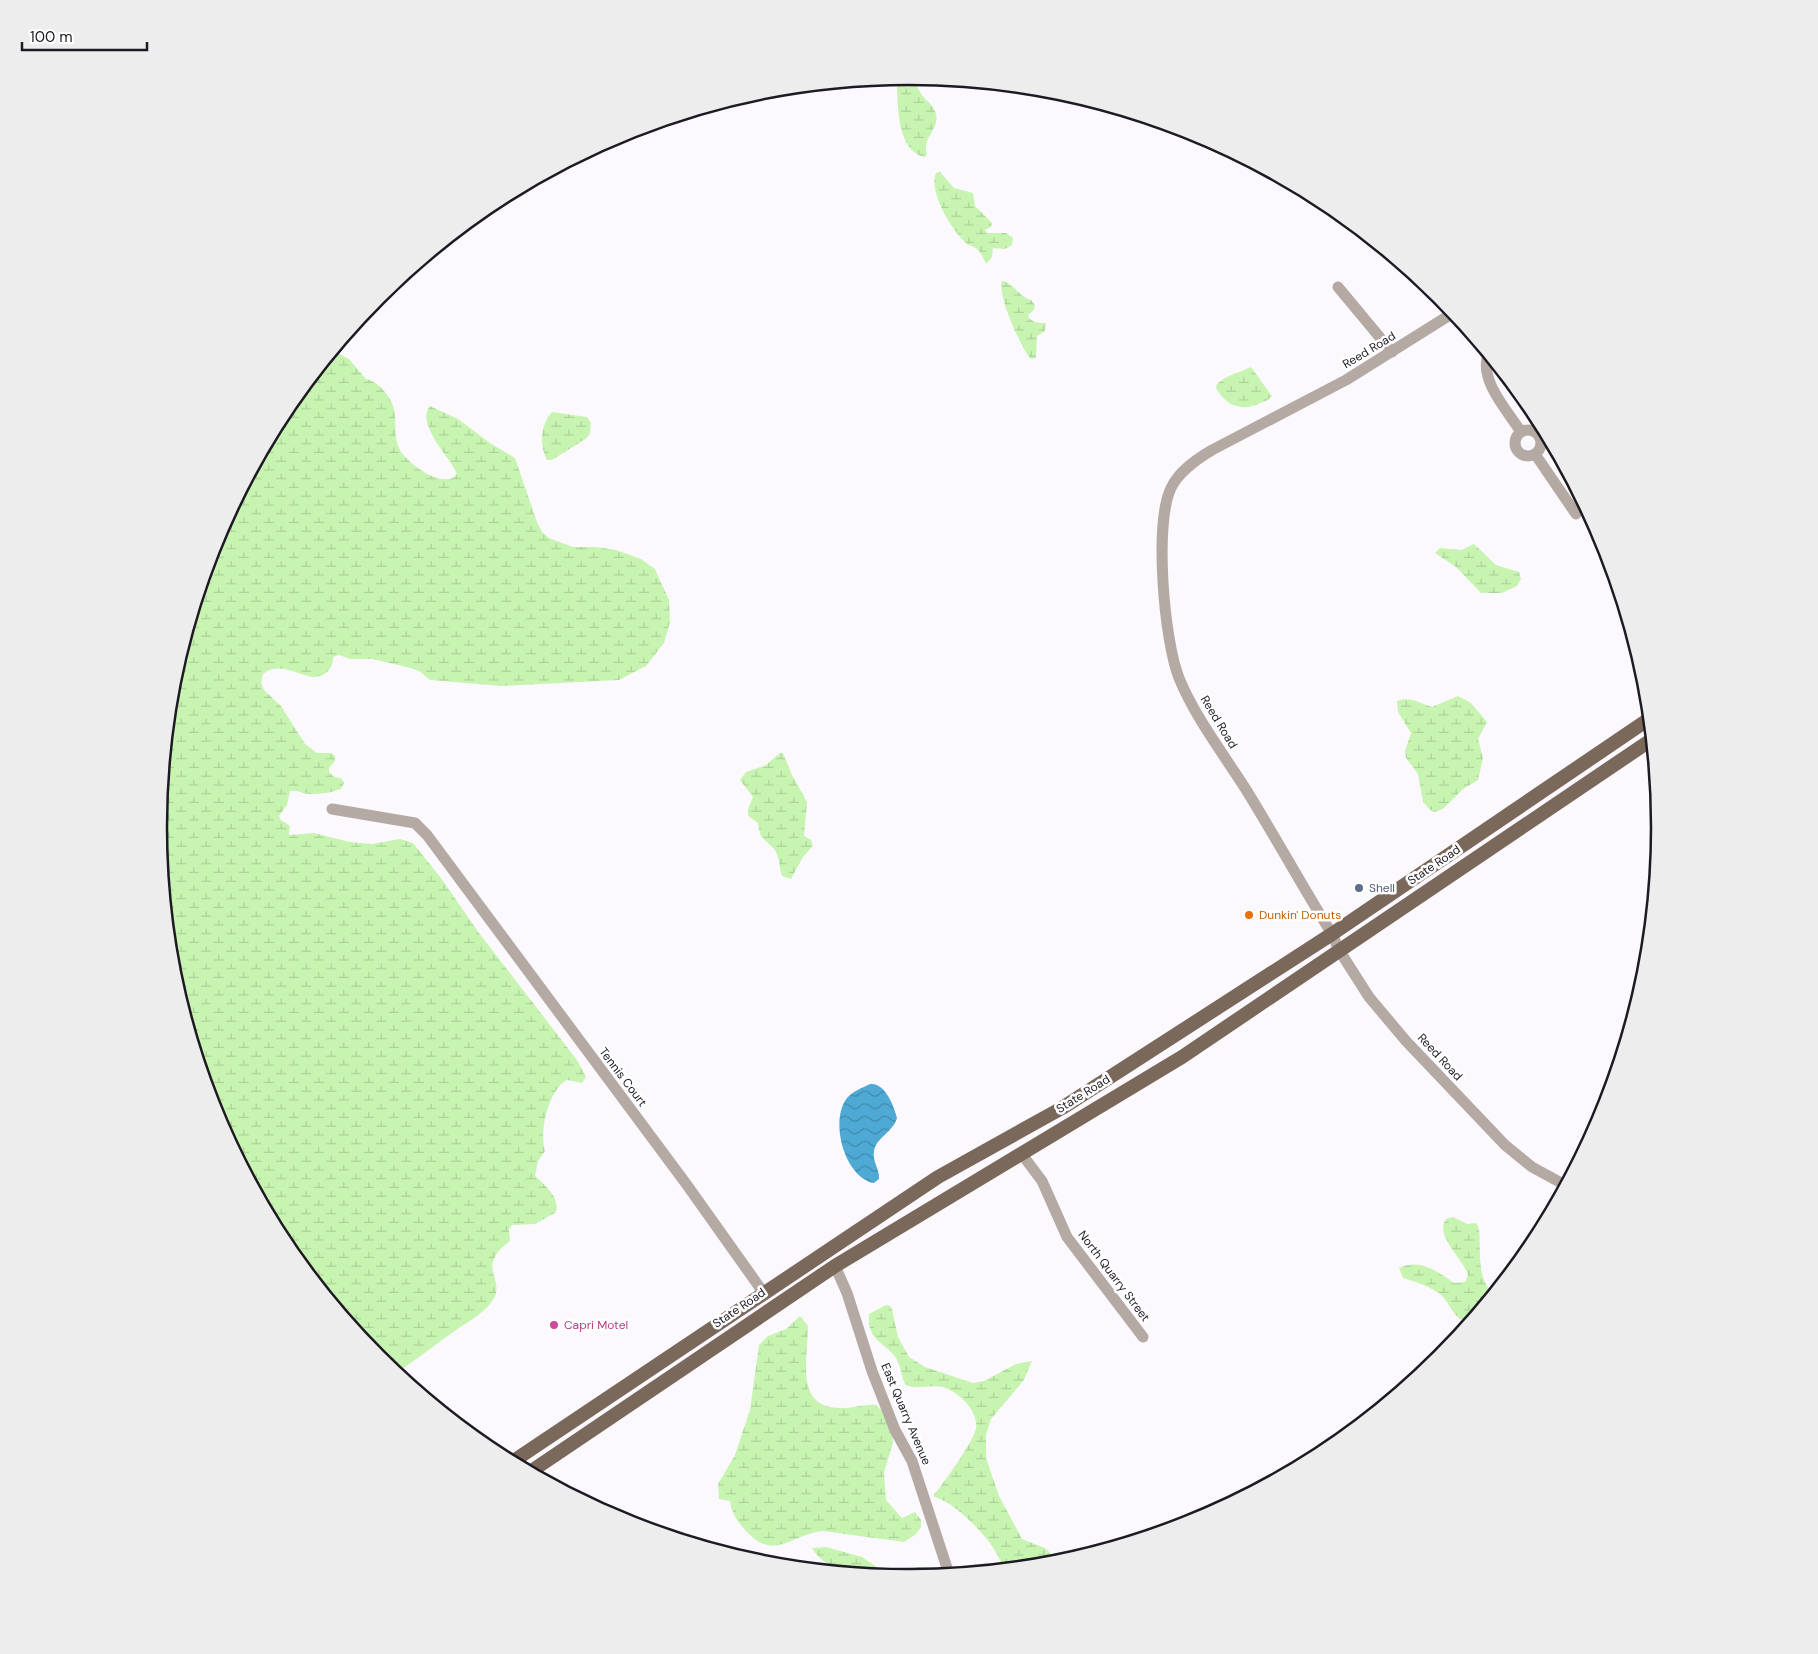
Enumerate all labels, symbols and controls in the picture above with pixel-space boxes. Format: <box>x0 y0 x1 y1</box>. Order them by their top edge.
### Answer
scale bar <box>22 20 148 52</box>
text: 100 m <box>30 27 73 47</box>
street label: Reed Road <box>1340 328 1398 372</box>
street label: Reed Road <box>1197 693 1241 751</box>
street label: State Road <box>1404 841 1464 889</box>
place label: Shell <box>1369 880 1395 896</box>
marker: Shell <box>1353 882 1365 894</box>
place label: Dunkin' Donuts <box>1259 907 1341 923</box>
marker: Dunkin' Donuts <box>1243 909 1255 921</box>
street label: Reed Road <box>1414 1030 1466 1084</box>
street label: Tennis Court <box>596 1044 651 1110</box>
street label: State Road <box>1053 1071 1113 1117</box>
street label: North Quarry Street <box>1074 1227 1154 1325</box>
street label: State Road <box>709 1284 769 1332</box>
place label: Capri Motel <box>564 1317 628 1333</box>
marker: Capri Motel <box>548 1319 560 1331</box>
street label: East Quarry Avenue <box>877 1361 935 1468</box>

